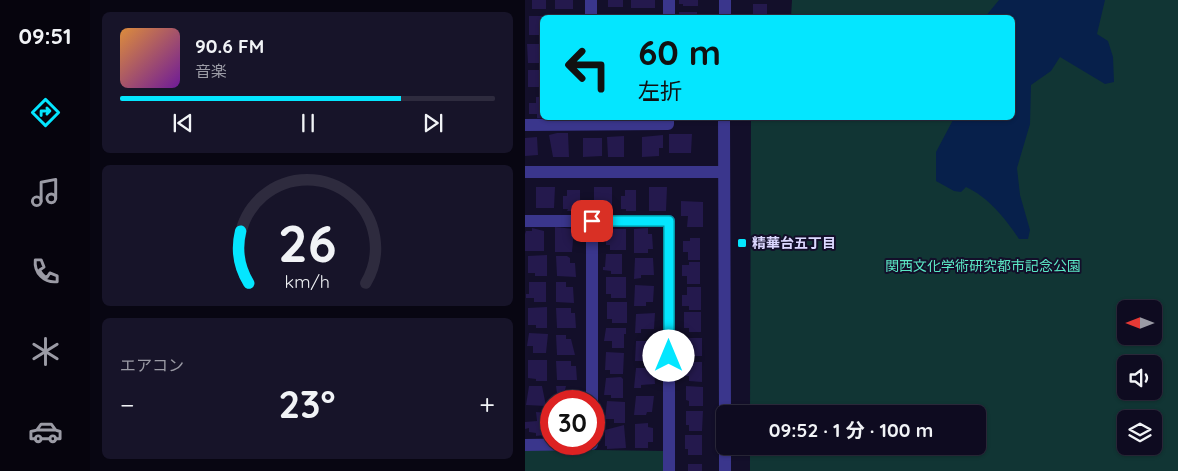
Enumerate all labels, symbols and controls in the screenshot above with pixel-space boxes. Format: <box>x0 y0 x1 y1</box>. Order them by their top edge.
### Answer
text: 09:51 <box>18 22 72 50</box>
text: 60 m <box>638 30 721 74</box>
text: 90.6 FM <box>195 34 264 58</box>
icon: left <box>555 35 620 100</box>
text: 音楽 <box>195 61 227 81</box>
text: 左折 <box>638 77 682 105</box>
icon: directions <box>28 95 63 130</box>
icon: previous <box>169 109 197 137</box>
icon: pause <box>294 109 322 137</box>
icon: next <box>419 109 447 137</box>
icon: music <box>28 175 63 210</box>
pin <box>571 200 613 242</box>
icon: arrive <box>578 207 606 235</box>
text: 26 <box>278 210 337 275</box>
place label: 精華台五丁目 <box>752 234 836 252</box>
marker: 精華台五丁目 <box>736 237 748 249</box>
icon: phone <box>28 254 63 289</box>
park label: 関西文化学術研究都市記念公園 <box>885 257 1081 275</box>
text: km/h <box>285 270 330 292</box>
north arrow <box>1117 300 1163 345</box>
map controls <box>1117 300 1162 455</box>
position arrow <box>642 329 694 381</box>
icon: climate <box>28 334 63 369</box>
text: エアコン <box>120 355 184 375</box>
button: sound <box>1117 355 1162 400</box>
text: 23° <box>278 380 335 428</box>
text: − <box>120 387 135 422</box>
text: + <box>479 387 495 422</box>
speed limit sign: 30 <box>540 390 605 455</box>
button: layers <box>1117 410 1162 455</box>
icon: car <box>28 414 63 449</box>
text: 09:52 · 1 分 · 100 m <box>769 418 933 442</box>

